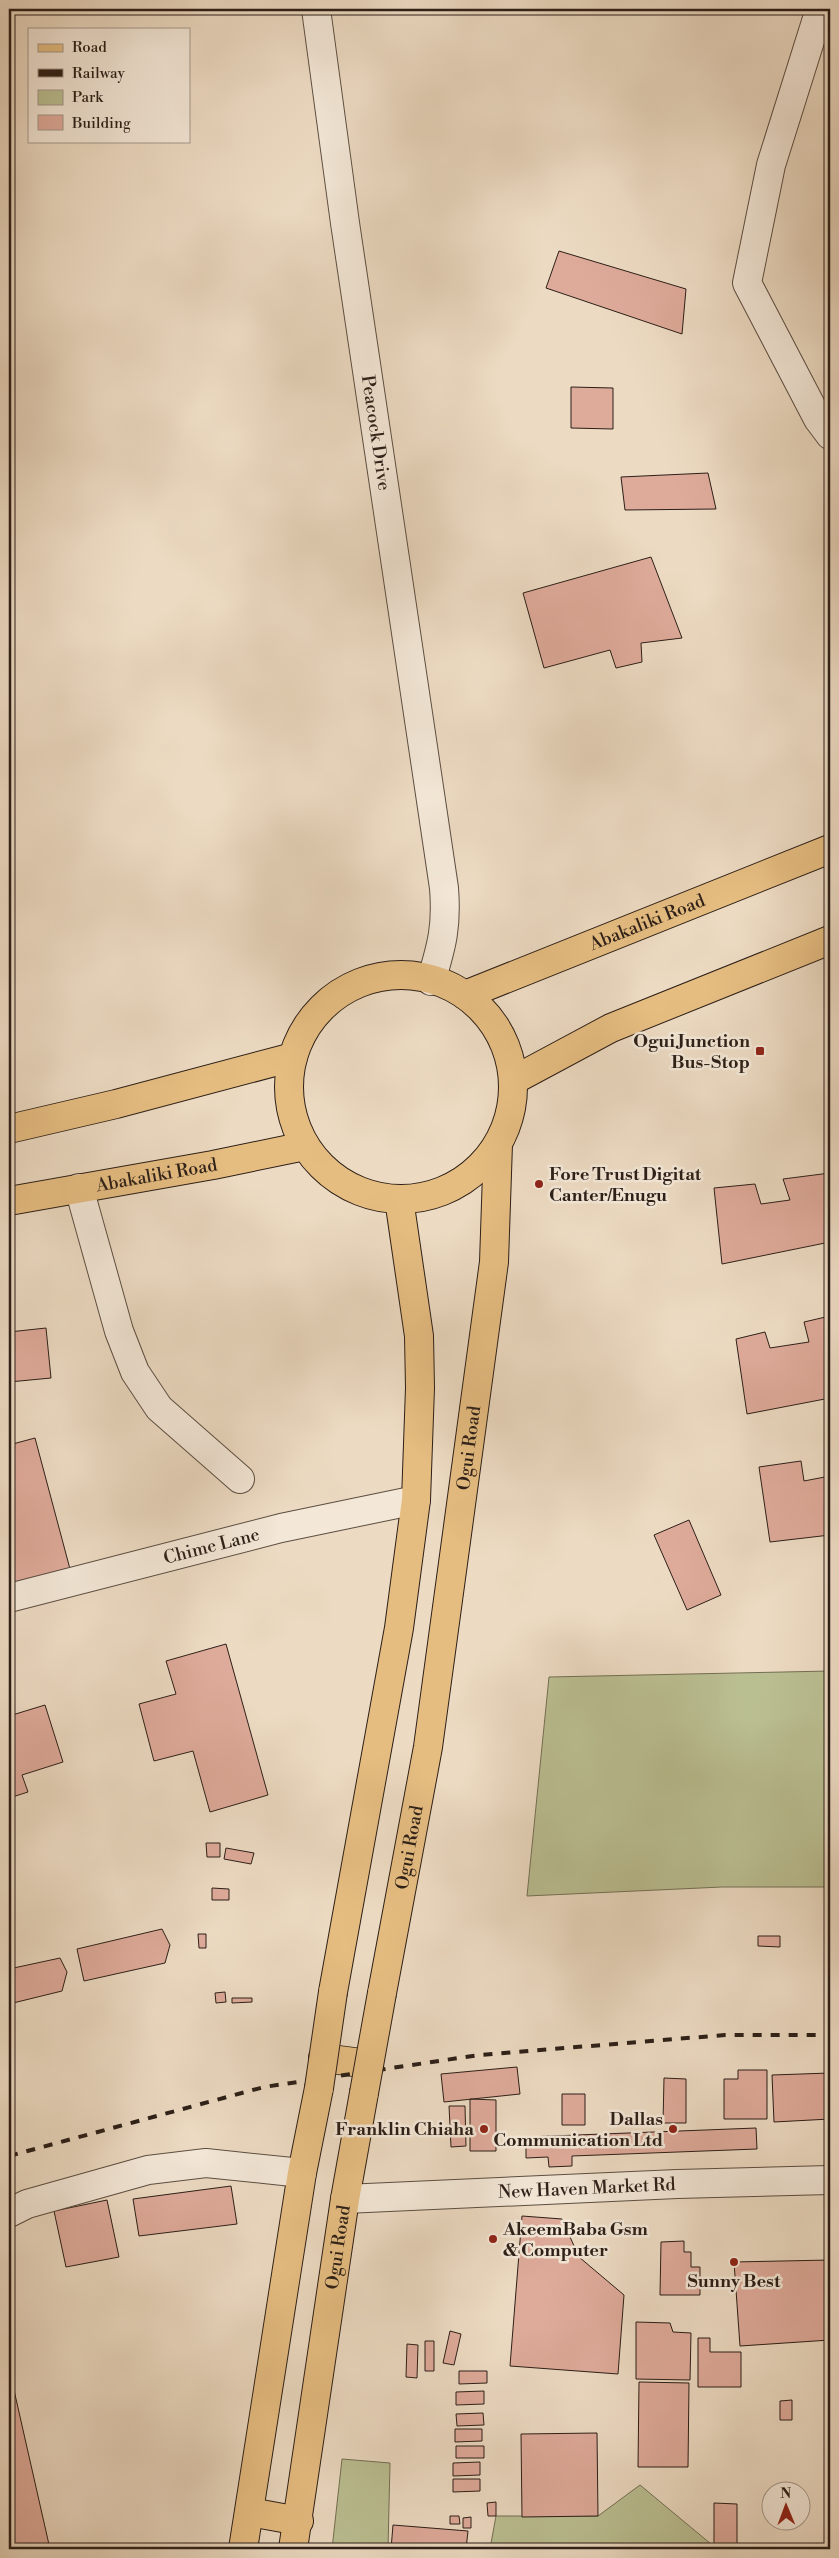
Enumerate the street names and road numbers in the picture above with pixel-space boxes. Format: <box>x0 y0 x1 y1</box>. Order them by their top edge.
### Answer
street label: Peacock Drive <box>356 373 396 492</box>
street label: Abakaliki Road <box>585 889 709 956</box>
street label: Abakaliki Road <box>93 1153 220 1198</box>
street label: Ogui Road <box>452 1404 486 1492</box>
street label: Chime Lane <box>161 1523 262 1570</box>
street label: Ogui Road <box>391 1803 429 1892</box>
street label: New Haven Market Rd <box>497 2173 677 2204</box>
street label: Ogui Road <box>321 2203 356 2291</box>

